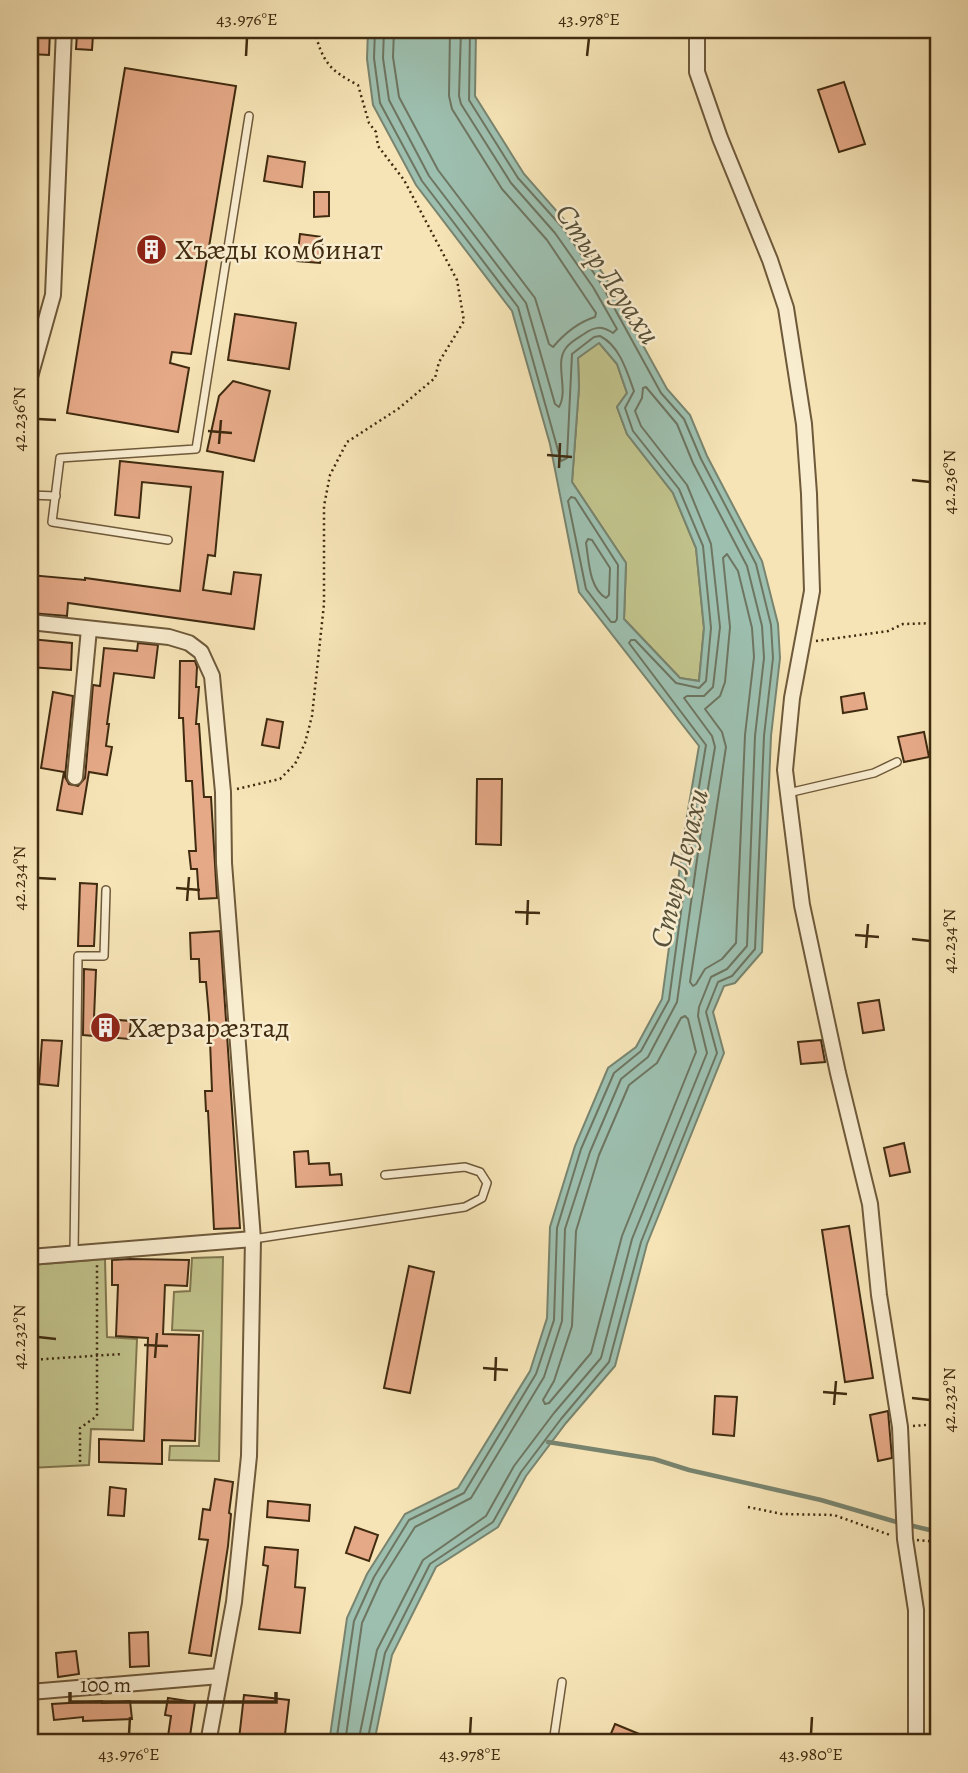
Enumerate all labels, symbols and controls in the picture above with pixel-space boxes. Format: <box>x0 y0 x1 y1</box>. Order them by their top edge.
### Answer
text: 43.976°E <box>216 7 278 31</box>
text: 43.978°E <box>558 7 620 31</box>
water label: Стыр Леуахи <box>546 195 670 353</box>
place label: Хъæды комбинат <box>175 231 383 269</box>
building icon: Хъæды комбинат <box>135 233 169 267</box>
text: 42.236°N <box>7 386 31 451</box>
text: 42.236°N <box>937 449 961 514</box>
water label: Стыр Леуахи <box>640 784 718 952</box>
text: 42.234°N <box>7 846 31 910</box>
text: 42.234°N <box>937 909 961 973</box>
place label: Хæрзарæзтад <box>129 1009 289 1047</box>
building icon: Хæрзарæзтад <box>89 1011 123 1045</box>
text: 42.232°N <box>7 1304 31 1370</box>
text: 42.232°N <box>937 1367 961 1433</box>
scale bar <box>70 1661 276 1705</box>
text: 100 m <box>80 1671 131 1699</box>
text: 43.976°E <box>98 1742 160 1766</box>
text: 43.978°E <box>439 1742 501 1766</box>
text: 43.980°E <box>779 1742 843 1766</box>

